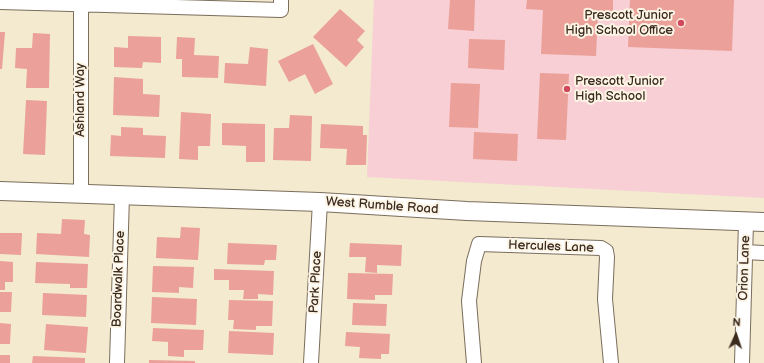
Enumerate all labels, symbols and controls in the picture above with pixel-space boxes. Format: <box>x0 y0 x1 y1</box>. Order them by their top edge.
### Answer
place label: Prescott Junior High School Office <box>565 8 673 39</box>
marker: Prescott Junior High School Office <box>676 18 686 28</box>
street label: Ashland Way <box>73 63 89 137</box>
place label: Prescott Junior High School <box>575 74 664 105</box>
marker: Prescott Junior High School <box>562 84 572 94</box>
street label: West Rumble Road <box>325 194 439 218</box>
street label: Boardwalk Place <box>110 230 128 328</box>
street label: Orion Lane <box>736 235 754 301</box>
street label: Hercules Lane <box>508 238 594 256</box>
street label: Park Place <box>307 250 325 314</box>
north arrow <box>716 315 756 355</box>
text: N <box>732 316 741 329</box>

